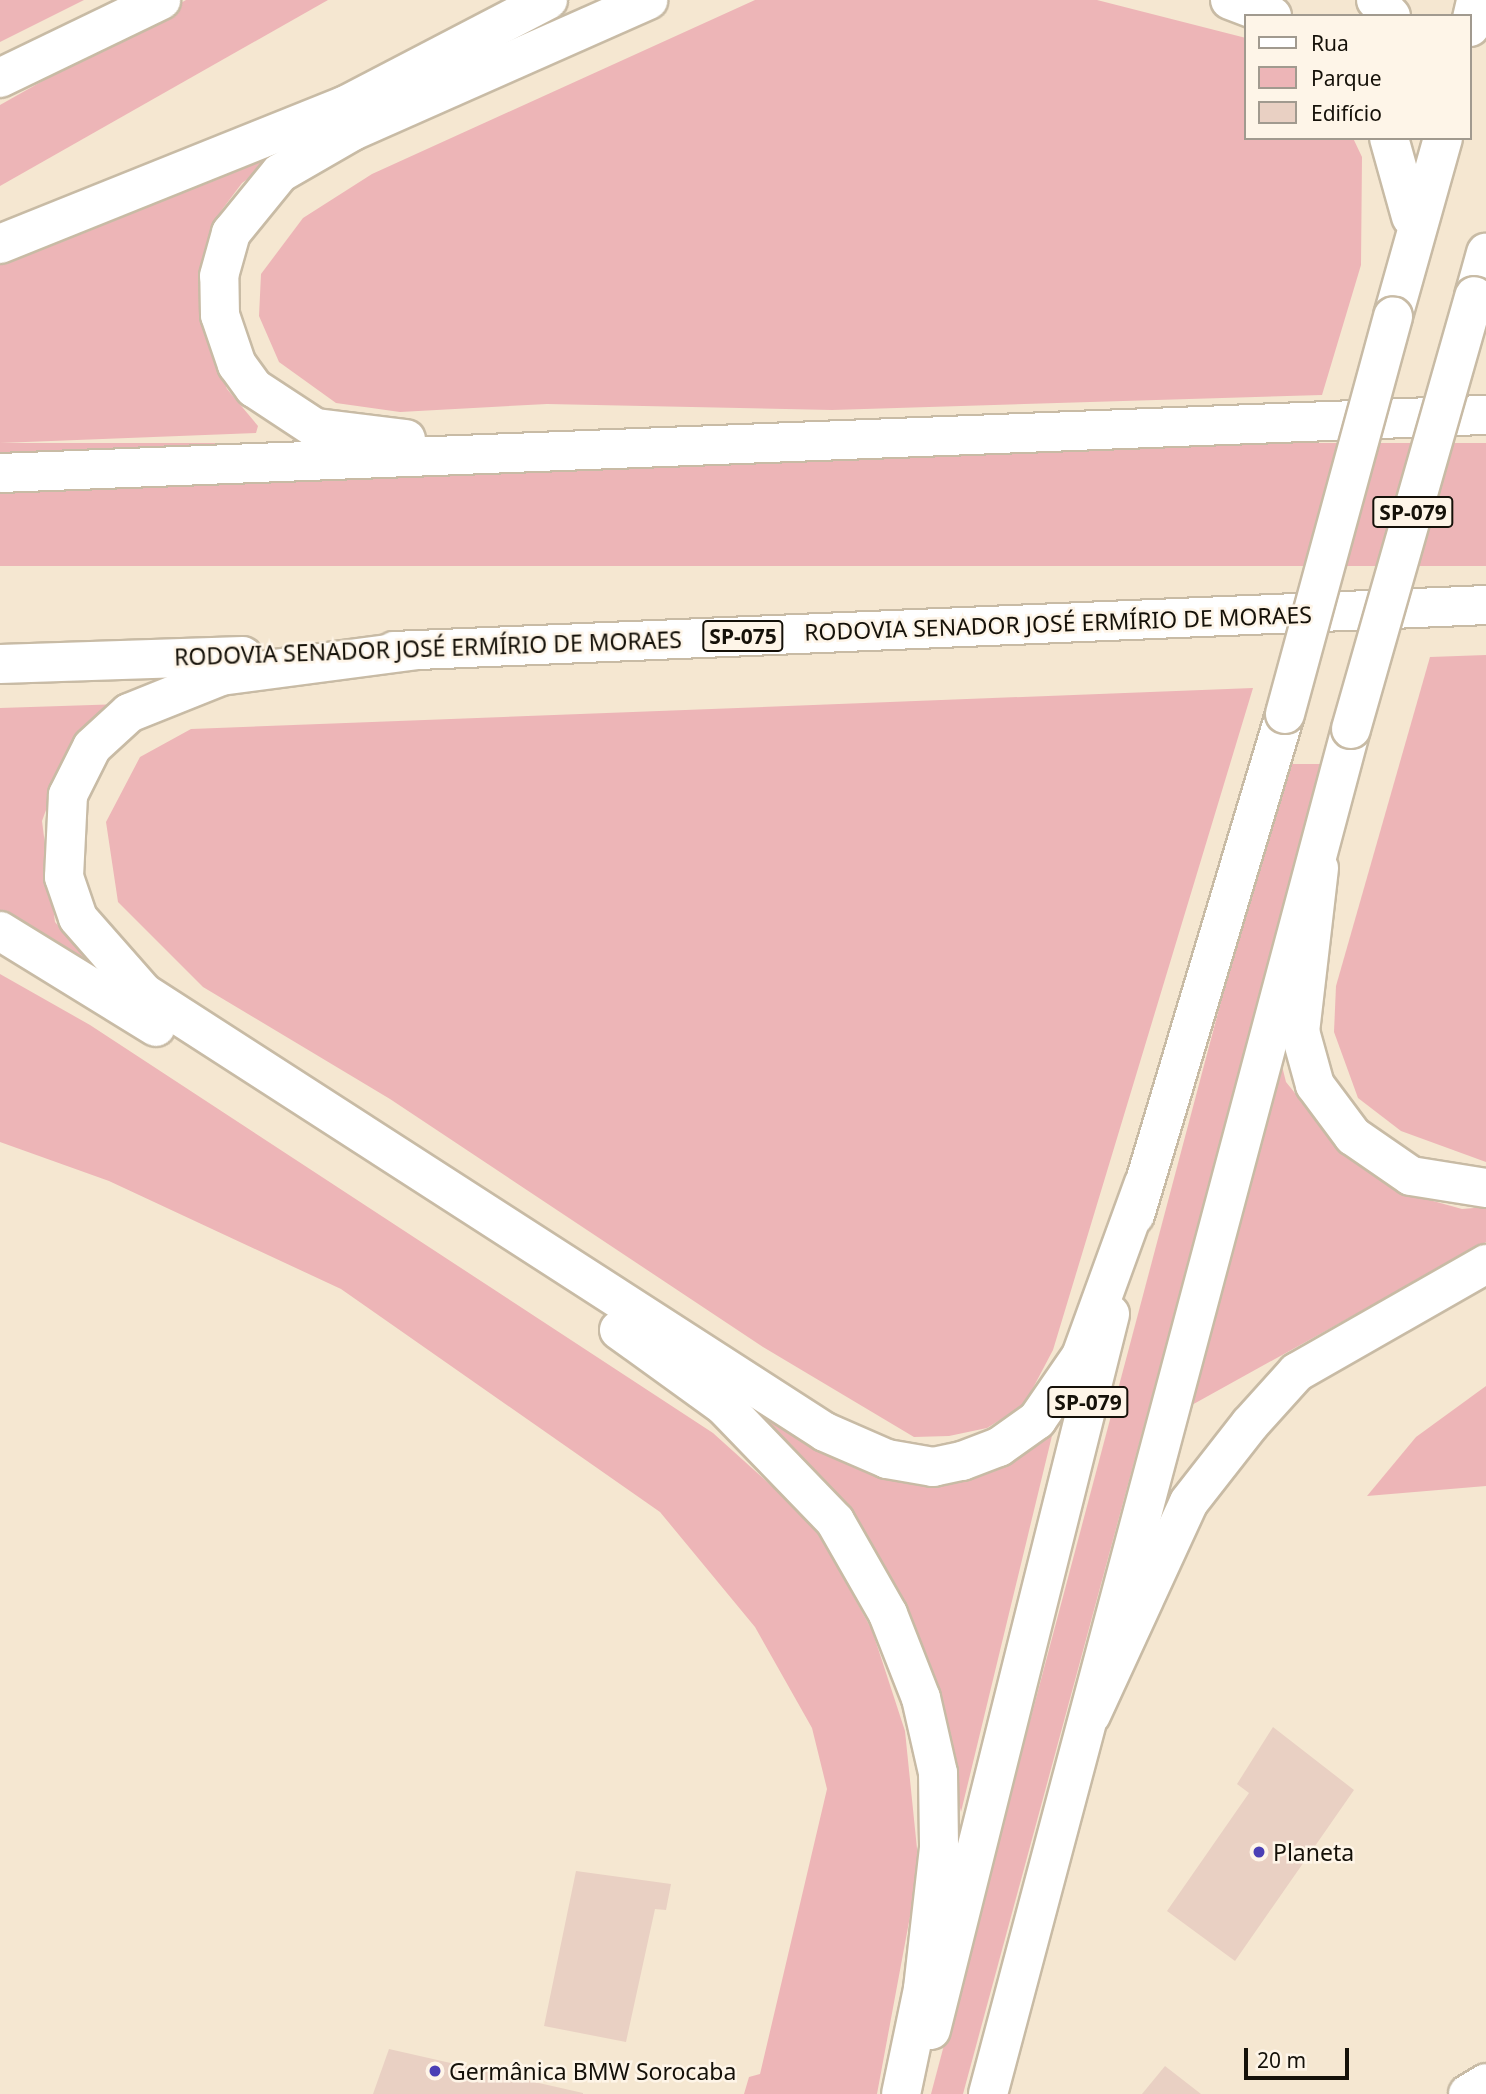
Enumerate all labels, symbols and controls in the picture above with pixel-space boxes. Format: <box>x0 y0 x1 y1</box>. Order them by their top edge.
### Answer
legend <box>1244 14 1472 140</box>
text: Rua <box>1311 29 1349 57</box>
text: Parque <box>1311 64 1381 92</box>
text: Edifício <box>1311 99 1382 127</box>
road number: SP-079 <box>1371 494 1455 530</box>
street label: RODOVIA SENADOR JOSÉ ERMÍRIO DE MORAES <box>804 600 1312 646</box>
road number: SP-075 <box>701 618 785 654</box>
street label: RODOVIA SENADOR JOSÉ ERMÍRIO DE MORAES <box>174 625 682 671</box>
road number: SP-079 <box>1046 1384 1130 1420</box>
place label: Planeta <box>1273 1838 1354 1866</box>
marker: Planeta <box>1251 1844 1267 1860</box>
scale bar <box>1248 2035 1353 2078</box>
text: 20 m <box>1257 2046 1306 2074</box>
place label: Germânica BMW Sorocaba <box>449 2057 736 2085</box>
marker: Germânica BMW Sorocaba <box>427 2063 443 2079</box>

